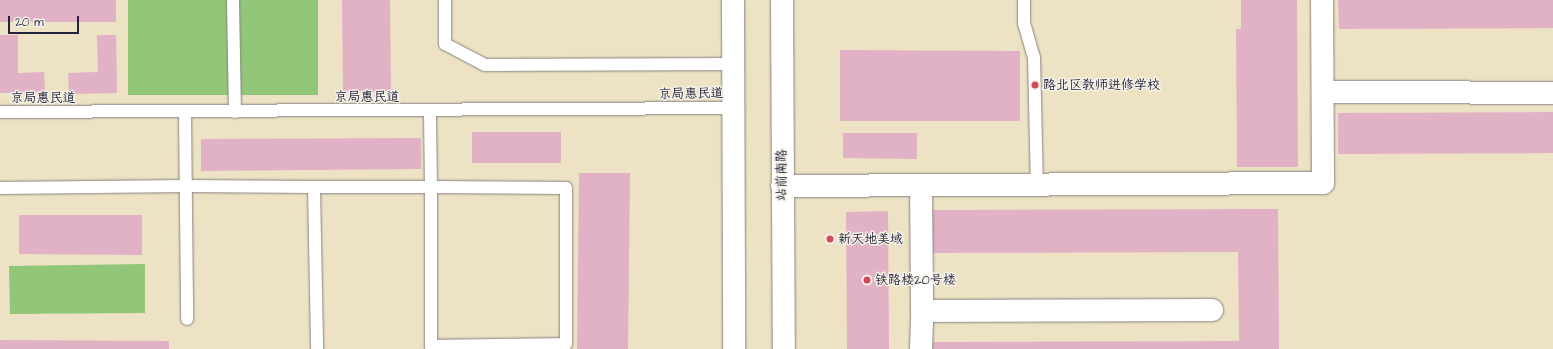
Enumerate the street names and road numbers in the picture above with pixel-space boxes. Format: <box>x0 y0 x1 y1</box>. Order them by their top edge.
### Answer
street label: 京局惠民道 <box>658 86 724 102</box>
street label: 京局惠民道 <box>335 89 399 105</box>
street label: 京局惠民道 <box>11 90 75 106</box>
street label: 站前南路 <box>774 149 790 201</box>

